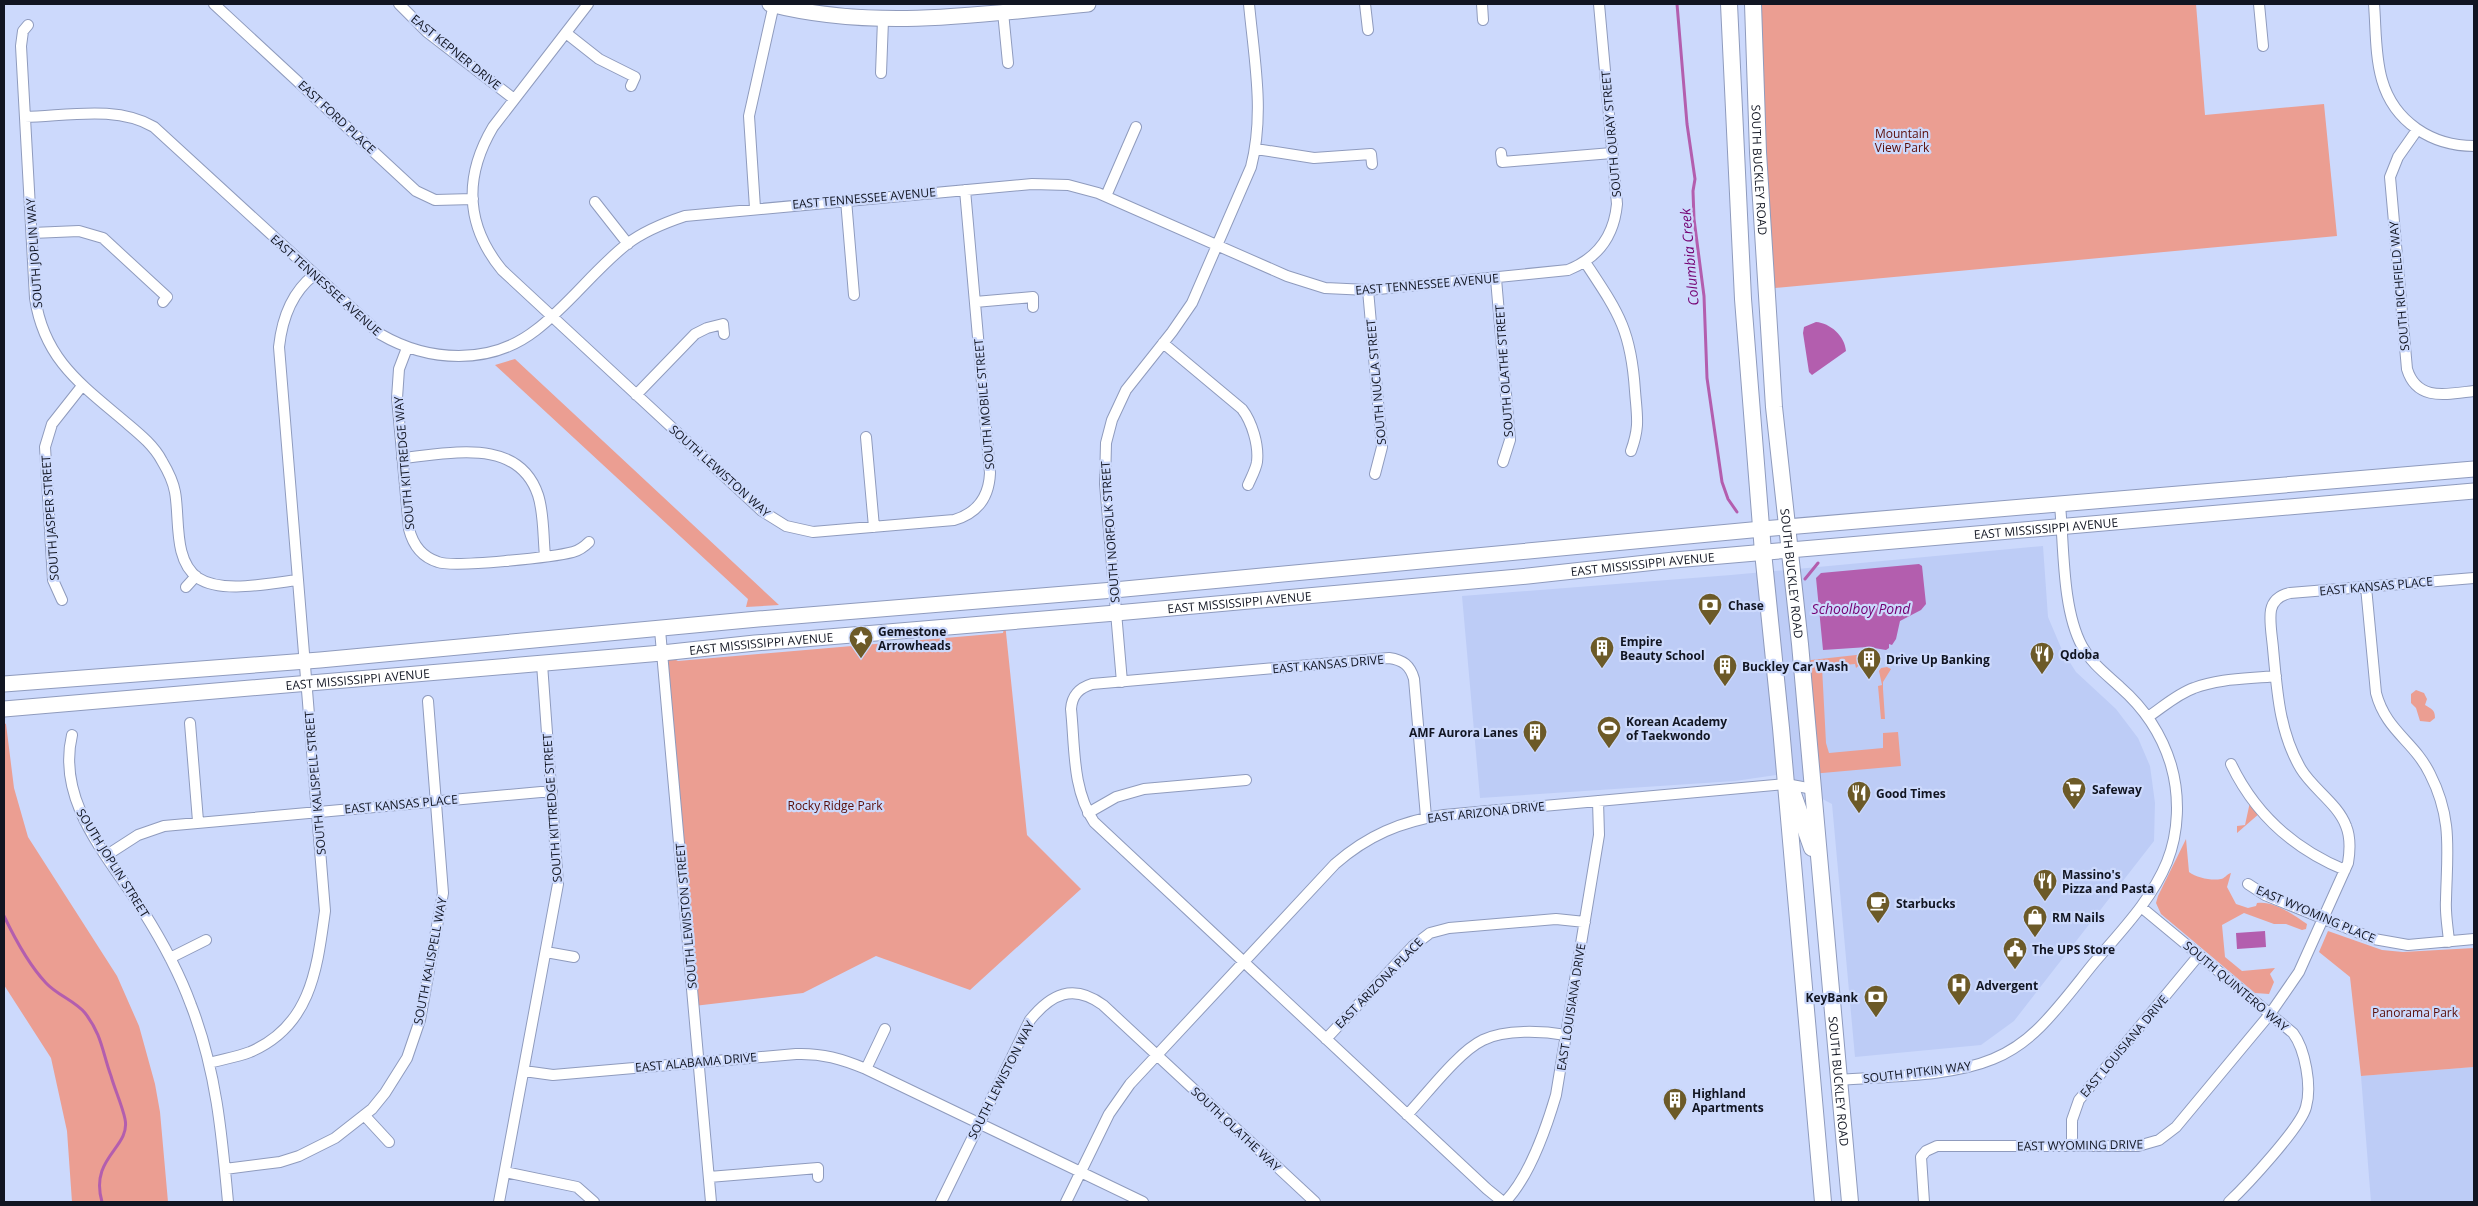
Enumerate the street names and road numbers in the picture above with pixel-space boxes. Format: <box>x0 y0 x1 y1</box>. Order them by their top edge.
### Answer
street label: EAST KEPNER DRIVE <box>407 10 505 94</box>
street label: SOUTH OURAY STREET <box>1597 70 1625 198</box>
street label: EAST FORD PLACE <box>294 76 380 158</box>
street label: SOUTH BUCKLEY ROAD <box>1748 104 1772 236</box>
street label: EAST TENNESSEE AVENUE <box>792 183 936 213</box>
street label: SOUTH JOPLIN WAY <box>22 197 46 309</box>
street label: SOUTH RICHFIELD WAY <box>2385 220 2413 352</box>
street label: EAST TENNESSEE AVENUE <box>267 230 385 340</box>
street label: EAST TENNESSEE AVENUE <box>1355 269 1499 299</box>
street label: SOUTH OLATHE STREET <box>1491 304 1517 438</box>
street label: SOUTH NUCLA STREET <box>1362 318 1390 446</box>
street label: SOUTH MOBILE STREET <box>970 338 998 470</box>
street label: SOUTH KITTREDGE WAY <box>390 395 418 530</box>
street label: SOUTH LEWISTON WAY <box>666 421 774 521</box>
street label: SOUTH JASPER STREET <box>37 454 63 581</box>
street label: SOUTH NORFOLK STREET <box>1097 460 1123 603</box>
street label: SOUTH BUCKLEY ROAD <box>1777 508 1808 639</box>
street label: EAST MISSISSIPPI AVENUE <box>1973 513 2119 543</box>
street label: EAST MISSISSIPPI AVENUE <box>1570 548 1715 580</box>
street label: EAST KANSAS PLACE <box>2319 573 2433 599</box>
street label: EAST MISSISSIPPI AVENUE <box>1167 587 1312 617</box>
street label: EAST MISSISSIPPI AVENUE <box>688 628 834 659</box>
street label: EAST KANSAS DRIVE <box>1272 651 1384 677</box>
street label: EAST MISSISSIPPI AVENUE <box>285 664 431 693</box>
street label: SOUTH KALISPELL STREET <box>300 710 330 856</box>
street label: SOUTH KITTREDGE STREET <box>538 733 566 883</box>
street label: EAST KANSAS PLACE <box>344 791 458 817</box>
street label: EAST ARIZONA DRIVE <box>1426 797 1546 827</box>
street label: SOUTH JOPLIN STREET <box>73 805 154 921</box>
street label: SOUTH LEWISTON STREET <box>671 842 701 989</box>
street label: EAST WYOMING PLACE <box>2254 881 2378 947</box>
street label: SOUTH KALISPELL WAY <box>409 896 451 1026</box>
street label: EAST ARIZONA PLACE <box>1331 934 1427 1032</box>
street label: SOUTH QUINTERO WAY <box>2180 937 2292 1035</box>
street label: EAST LOUISIANA DRIVE <box>1553 942 1589 1072</box>
street label: EAST LOUISIANA DRIVE <box>2076 991 2172 1101</box>
street label: SOUTH BUCKLEY ROAD <box>1825 1015 1853 1147</box>
street label: SOUTH LEWISTON WAY <box>964 1018 1038 1142</box>
street label: EAST ALABAMA DRIVE <box>634 1048 758 1076</box>
street label: SOUTH PITKIN WAY <box>1862 1057 1972 1087</box>
street label: SOUTH OLATHE WAY <box>1187 1083 1285 1175</box>
street label: EAST WYOMING DRIVE <box>2017 1135 2143 1155</box>

